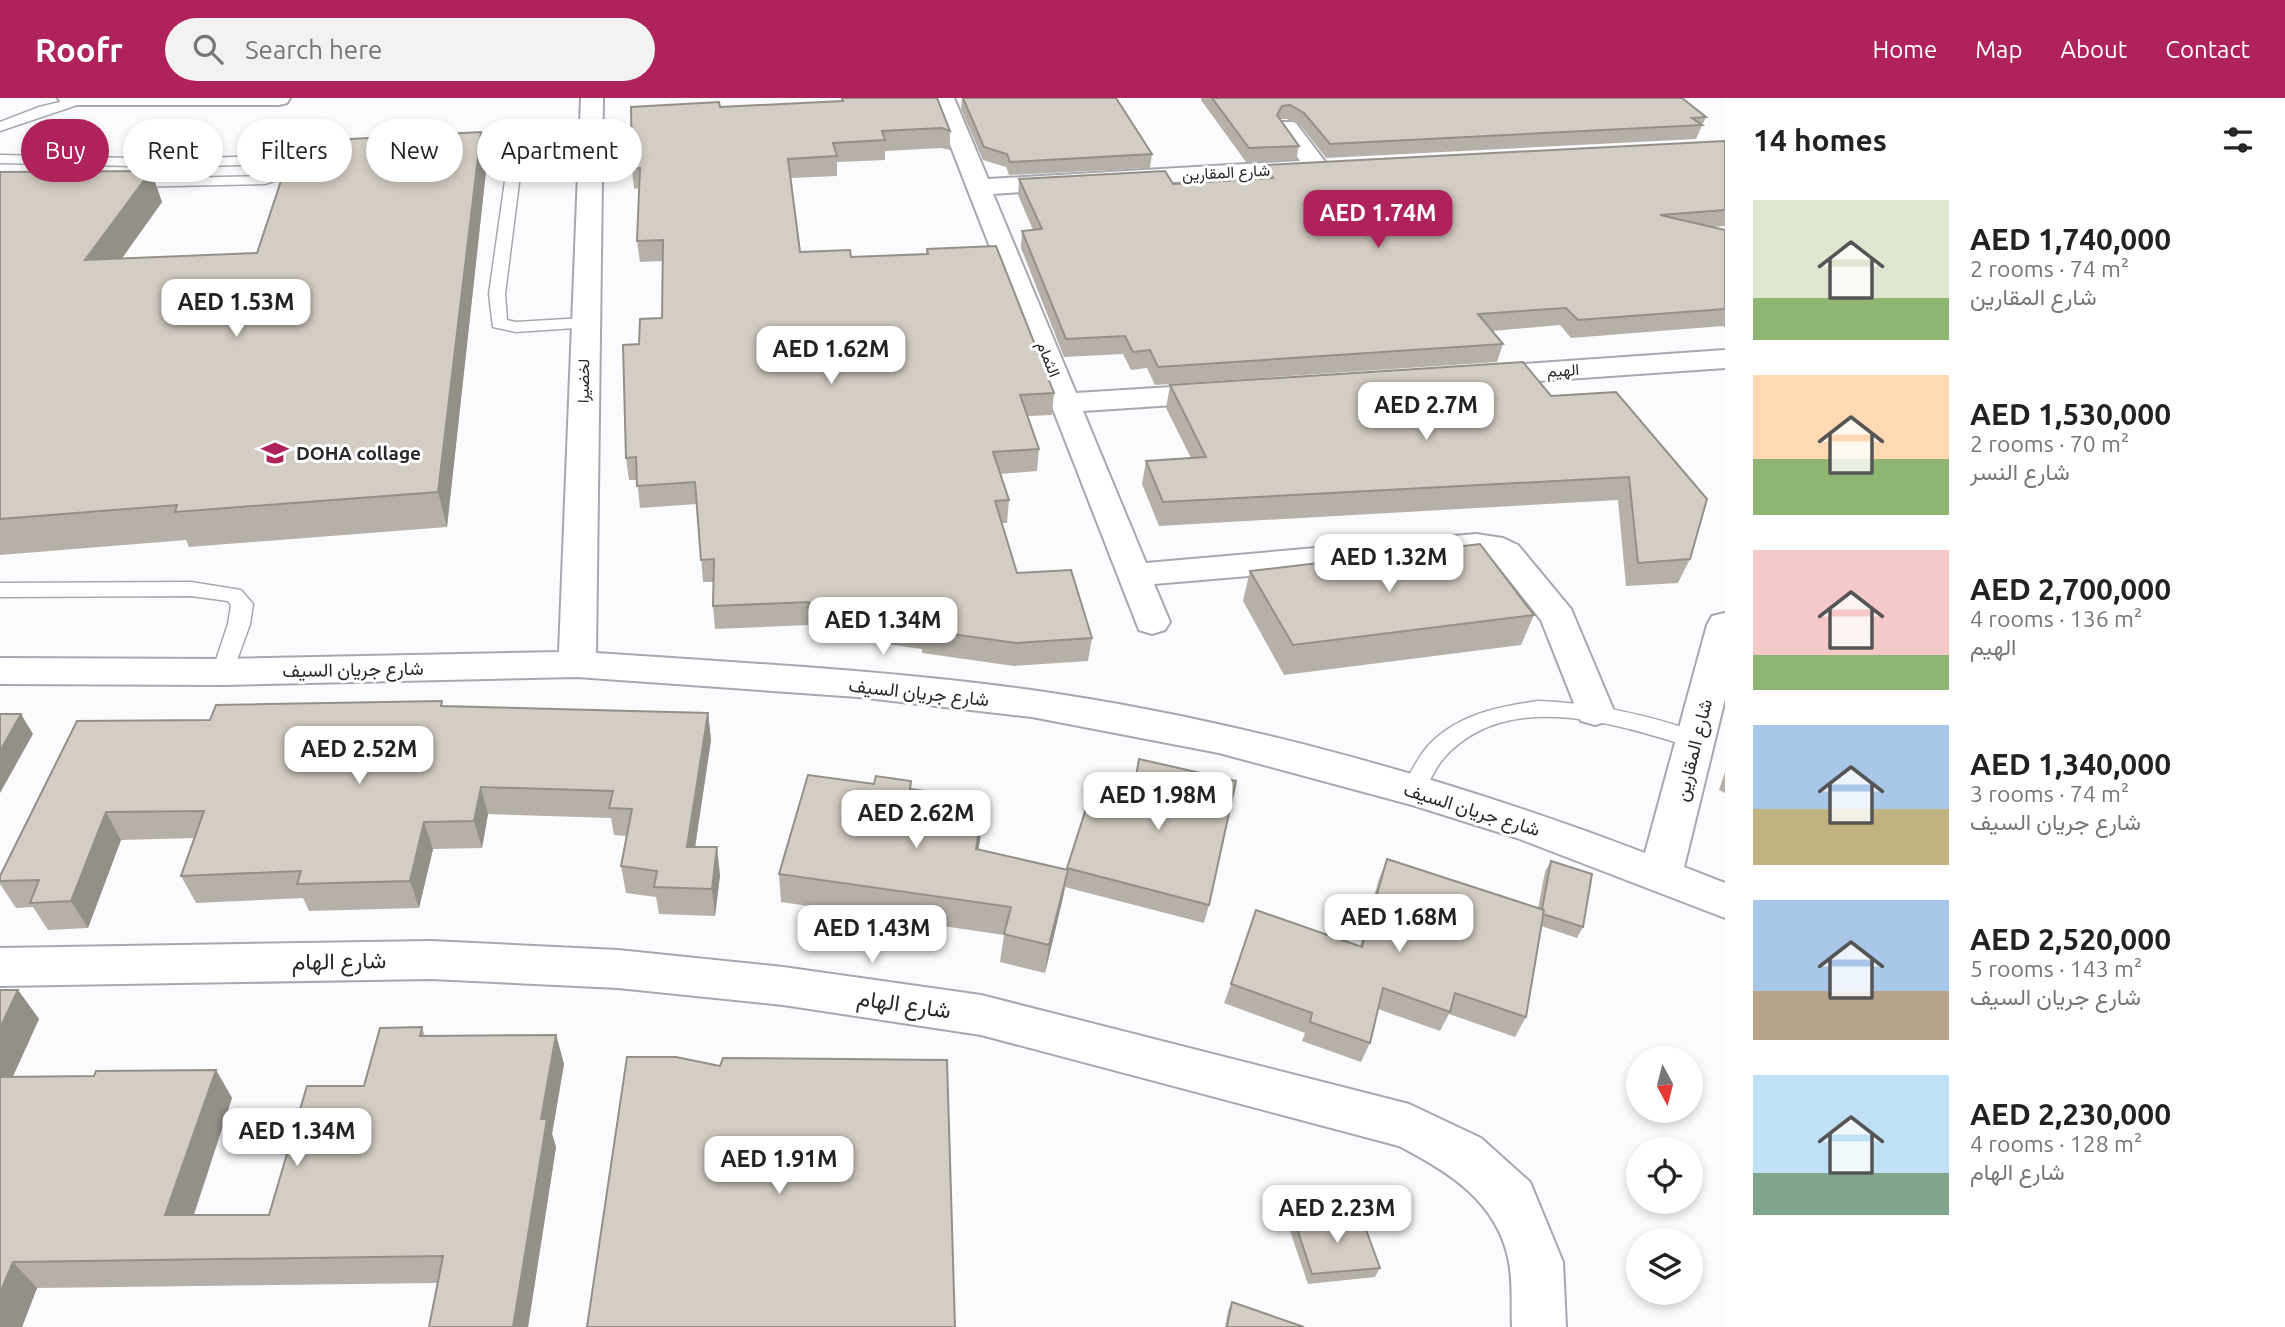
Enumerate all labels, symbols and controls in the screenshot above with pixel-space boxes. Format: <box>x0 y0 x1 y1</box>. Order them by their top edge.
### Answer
search box <box>165 18 655 81</box>
icon: search <box>189 30 227 68</box>
text: Roofr <box>35 31 123 68</box>
text: Search here <box>245 35 382 64</box>
text: Home <box>1872 36 1937 63</box>
text: Map <box>1975 36 2022 63</box>
text: About <box>2060 36 2127 63</box>
text: Contact <box>2165 36 2250 63</box>
chip: Buy <box>21 119 109 182</box>
chip: Rent <box>123 119 223 182</box>
chip: Filters <box>237 119 352 182</box>
chip: New <box>366 119 463 182</box>
chip: Apartment <box>477 119 642 182</box>
icon: filters <box>2219 121 2257 159</box>
text: 14 homes <box>1753 123 1887 157</box>
street label: شارع المقارين <box>1182 161 1271 186</box>
pin: AED 1.74M <box>1298 190 1458 250</box>
text: AED 1.74M <box>1319 200 1437 225</box>
text: AED 1,740,000 <box>1970 222 2171 256</box>
icon: home <box>1809 228 1893 312</box>
text: 2 rooms · 74 m² <box>1970 256 2129 281</box>
pin: AED 1.53M <box>156 280 316 339</box>
text: شارع المقارين <box>1970 284 2097 309</box>
text: AED 1.53M <box>177 289 295 314</box>
pin: AED 1.62M <box>751 327 911 386</box>
text: AED 1.62M <box>772 336 890 361</box>
street label: الثمام <box>1032 339 1064 380</box>
street label: لخضيرا <box>574 359 594 403</box>
street label: الهيم <box>1546 360 1580 382</box>
pin: AED 2.7M <box>1354 382 1498 442</box>
text: AED 2.7M <box>1374 392 1478 417</box>
text: AED 1,530,000 <box>1970 397 2171 431</box>
icon: home <box>1809 403 1893 487</box>
text: 2 rooms · 70 m² <box>1970 431 2129 456</box>
school or university icon: DOHA collage <box>260 438 290 468</box>
place label: DOHA collage <box>296 442 421 464</box>
text: شارع النسر <box>1970 459 2070 484</box>
pin: AED 1.32M <box>1309 534 1469 594</box>
text: AED 1.32M <box>1330 544 1448 569</box>
text: AED 2,700,000 <box>1970 572 2171 606</box>
icon: home <box>1809 578 1893 662</box>
pin: AED 1.34M <box>803 598 963 657</box>
text: 4 rooms · 136 m² <box>1970 606 2142 631</box>
text: AED 1.34M <box>824 607 942 632</box>
text: الهيم <box>1970 634 2016 659</box>
street label: شارع جريان السيف <box>282 657 424 683</box>
street label: شارع جريان السيف <box>847 674 990 712</box>
street label: شارع المقارين <box>1670 697 1718 804</box>
pin: AED 2.52M <box>279 726 439 786</box>
text: AED 2.52M <box>300 736 418 761</box>
text: AED 1,340,000 <box>1970 747 2171 781</box>
icon: home <box>1809 753 1893 837</box>
pin: AED 1.98M <box>1078 772 1238 832</box>
street label: شارع جريان السيف <box>1401 778 1543 842</box>
text: 3 rooms · 74 m² <box>1970 781 2129 806</box>
text: AED 1.98M <box>1099 782 1217 807</box>
pin: AED 2.62M <box>836 790 996 850</box>
text: AED 2.62M <box>857 800 975 825</box>
text: شارع جريان السيف <box>1970 809 2141 834</box>
pin: AED 1.68M <box>1319 894 1479 954</box>
text: AED 1.68M <box>1340 904 1458 929</box>
pin: AED 1.43M <box>792 906 952 965</box>
text: AED 1.43M <box>813 915 931 940</box>
text: AED 2,520,000 <box>1970 922 2171 956</box>
icon: home <box>1809 928 1893 1012</box>
street label: شارع الهام <box>291 947 387 978</box>
text: 5 rooms · 143 m² <box>1970 956 2142 981</box>
text: شارع جريان السيف <box>1970 984 2141 1009</box>
street label: شارع الهام <box>855 985 953 1026</box>
north arrow <box>1626 1046 1703 1124</box>
map controls <box>1626 1046 1703 1305</box>
text: AED 2,230,000 <box>1970 1097 2171 1131</box>
icon: home <box>1809 1103 1893 1187</box>
pin: AED 1.34M <box>217 1108 377 1168</box>
text: AED 1.34M <box>238 1118 356 1143</box>
text: 4 rooms · 128 m² <box>1970 1131 2142 1156</box>
pin: AED 1.91M <box>699 1136 859 1196</box>
button: locate <box>1626 1137 1703 1214</box>
text: AED 1.91M <box>720 1146 838 1171</box>
text: شارع الهام <box>1970 1159 2065 1184</box>
pin: AED 2.23M <box>1257 1186 1417 1245</box>
text: AED 2.23M <box>1278 1195 1396 1220</box>
button: layers <box>1626 1228 1703 1305</box>

